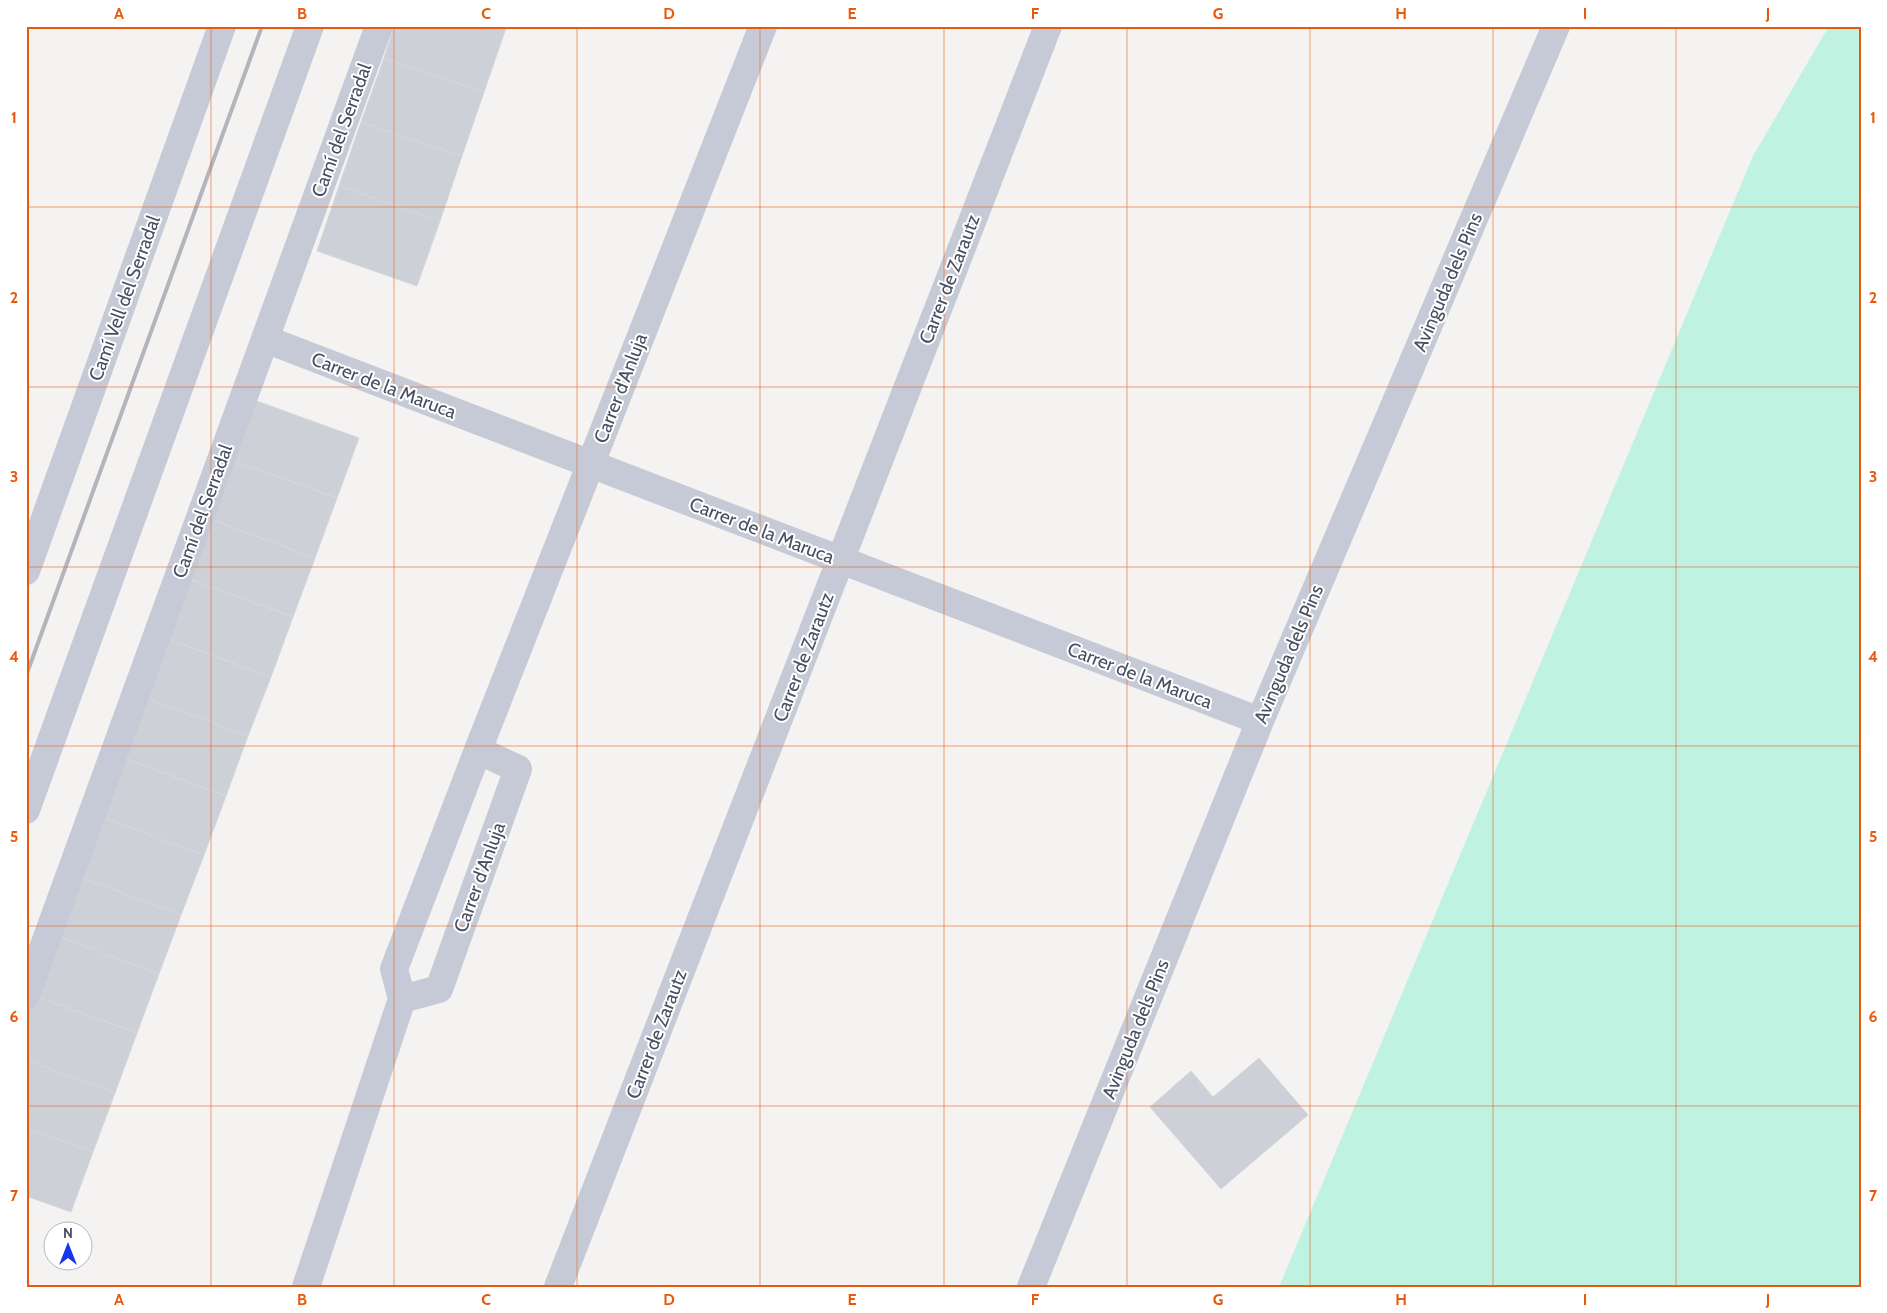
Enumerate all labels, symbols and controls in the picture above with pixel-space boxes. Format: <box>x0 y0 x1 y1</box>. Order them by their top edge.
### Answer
text: A <box>114 4 124 23</box>
text: B <box>297 4 307 23</box>
text: C <box>481 4 491 23</box>
text: D <box>663 4 675 23</box>
text: E <box>847 4 857 23</box>
text: F <box>1031 4 1040 23</box>
text: G <box>1213 4 1223 23</box>
text: H <box>1395 4 1407 23</box>
text: I <box>1583 4 1587 23</box>
text: J <box>1765 4 1770 23</box>
street label: Camí del Serradal <box>307 60 377 200</box>
text: 1 <box>11 108 17 127</box>
text: 1 <box>1870 108 1876 127</box>
street label: Avinguda dels Pins <box>1408 209 1487 355</box>
street label: Carrer de Zarautz <box>914 211 985 347</box>
street label: Camí Vell del Serradal <box>84 212 165 384</box>
text: 2 <box>10 288 18 307</box>
text: 2 <box>1869 288 1877 307</box>
street label: Carrer d'Anluja <box>589 330 652 446</box>
street label: Carrer de la Maruca <box>308 347 459 424</box>
street label: Camí del Serradal <box>168 441 238 581</box>
text: 3 <box>10 467 18 486</box>
text: 3 <box>1869 467 1877 486</box>
street label: Carrer de la Maruca <box>686 492 837 569</box>
street label: Avinguda dels Pins <box>1249 581 1328 727</box>
street label: Carrer de Zarautz <box>768 589 839 725</box>
street label: Carrer de la Maruca <box>1064 637 1215 714</box>
text: 4 <box>9 647 19 666</box>
text: 4 <box>1868 647 1878 666</box>
street label: Carrer d'Anluja <box>449 819 510 935</box>
text: 5 <box>10 827 18 846</box>
text: 5 <box>1869 827 1877 846</box>
street label: Avinguda dels Pins <box>1097 956 1174 1102</box>
street label: Carrer de Zarautz <box>621 966 692 1102</box>
text: 6 <box>10 1007 19 1026</box>
text: 6 <box>1869 1007 1878 1026</box>
text: 7 <box>10 1186 19 1205</box>
text: 7 <box>1869 1186 1878 1205</box>
north arrow <box>42 1220 92 1270</box>
text: N <box>63 1224 73 1242</box>
text: A <box>114 1290 124 1309</box>
text: B <box>297 1290 307 1309</box>
text: C <box>481 1290 491 1309</box>
text: D <box>663 1290 675 1309</box>
text: E <box>847 1290 857 1309</box>
text: F <box>1031 1290 1040 1309</box>
text: G <box>1213 1290 1223 1309</box>
text: H <box>1395 1290 1407 1309</box>
text: I <box>1583 1290 1587 1309</box>
text: J <box>1765 1290 1770 1309</box>

